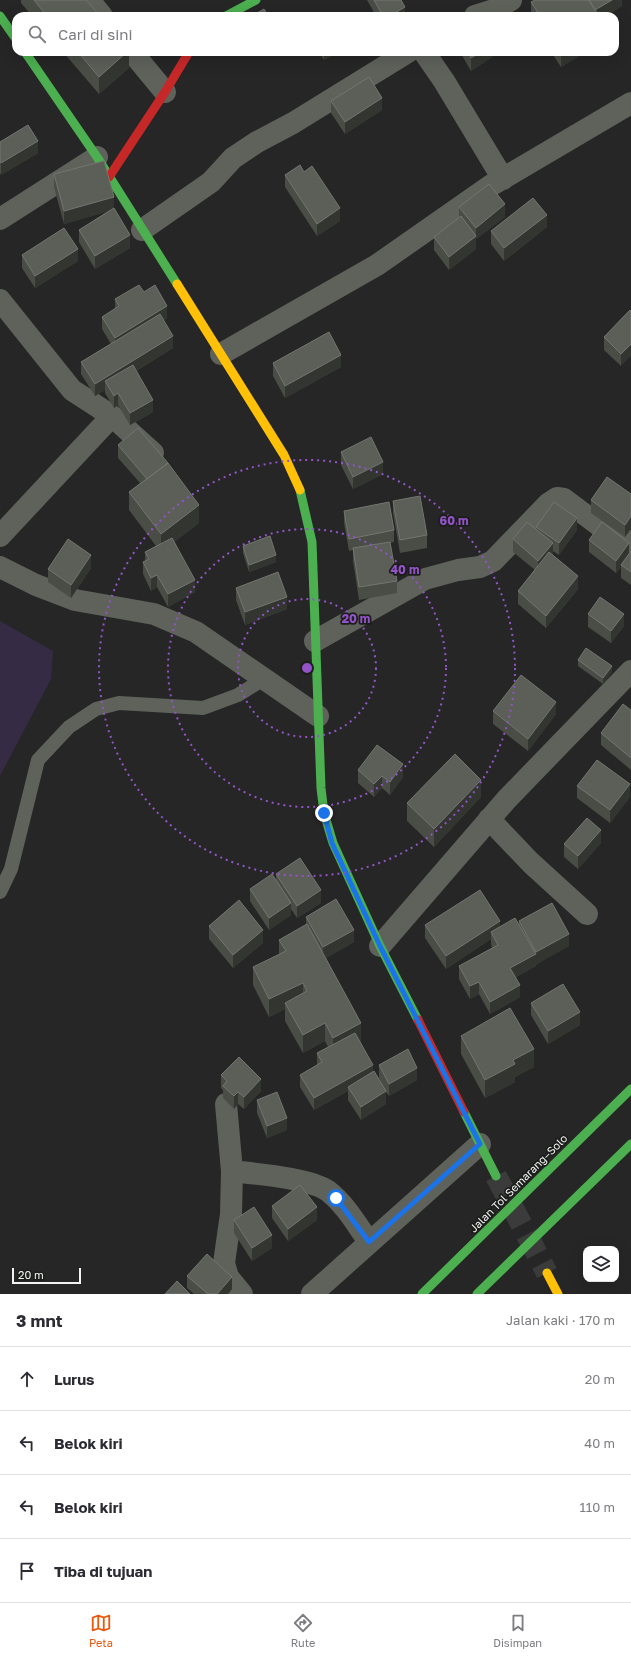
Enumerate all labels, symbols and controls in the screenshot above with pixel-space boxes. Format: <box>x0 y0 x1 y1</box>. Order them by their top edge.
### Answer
search box <box>12 12 619 56</box>
icon: search <box>26 23 48 45</box>
text: Cari di sini <box>58 25 133 43</box>
text: 60 m <box>440 513 468 528</box>
text: 40 m <box>391 562 419 577</box>
text: 20 m <box>342 611 370 626</box>
centre of rings <box>300 661 314 675</box>
route end <box>315 804 333 822</box>
street label: Jalan Tol Semarang–Solo <box>466 1131 570 1235</box>
route start <box>327 1189 345 1207</box>
map controls <box>583 1246 619 1282</box>
button: layers <box>583 1246 619 1282</box>
scale bar <box>12 1266 81 1285</box>
text: 20 m <box>18 1268 44 1281</box>
text: 3 mnt <box>16 1310 63 1331</box>
text: Jalan kaki · 170 m <box>506 1312 615 1328</box>
icon: ahead <box>16 1368 38 1390</box>
text: Lurus <box>54 1370 95 1388</box>
text: 20 m <box>585 1371 615 1387</box>
icon: left <box>16 1432 38 1454</box>
text: Belok kiri <box>54 1434 123 1452</box>
text: 40 m <box>584 1435 615 1451</box>
icon: left <box>16 1496 38 1518</box>
text: Belok kiri <box>54 1498 123 1516</box>
text: 110 m <box>580 1499 615 1515</box>
icon: arrive <box>16 1560 38 1582</box>
text: Tiba di tujuan <box>54 1562 152 1580</box>
tab: Peta <box>89 1612 113 1649</box>
tab: Rute <box>291 1612 315 1649</box>
tab: Disimpan <box>493 1612 542 1649</box>

